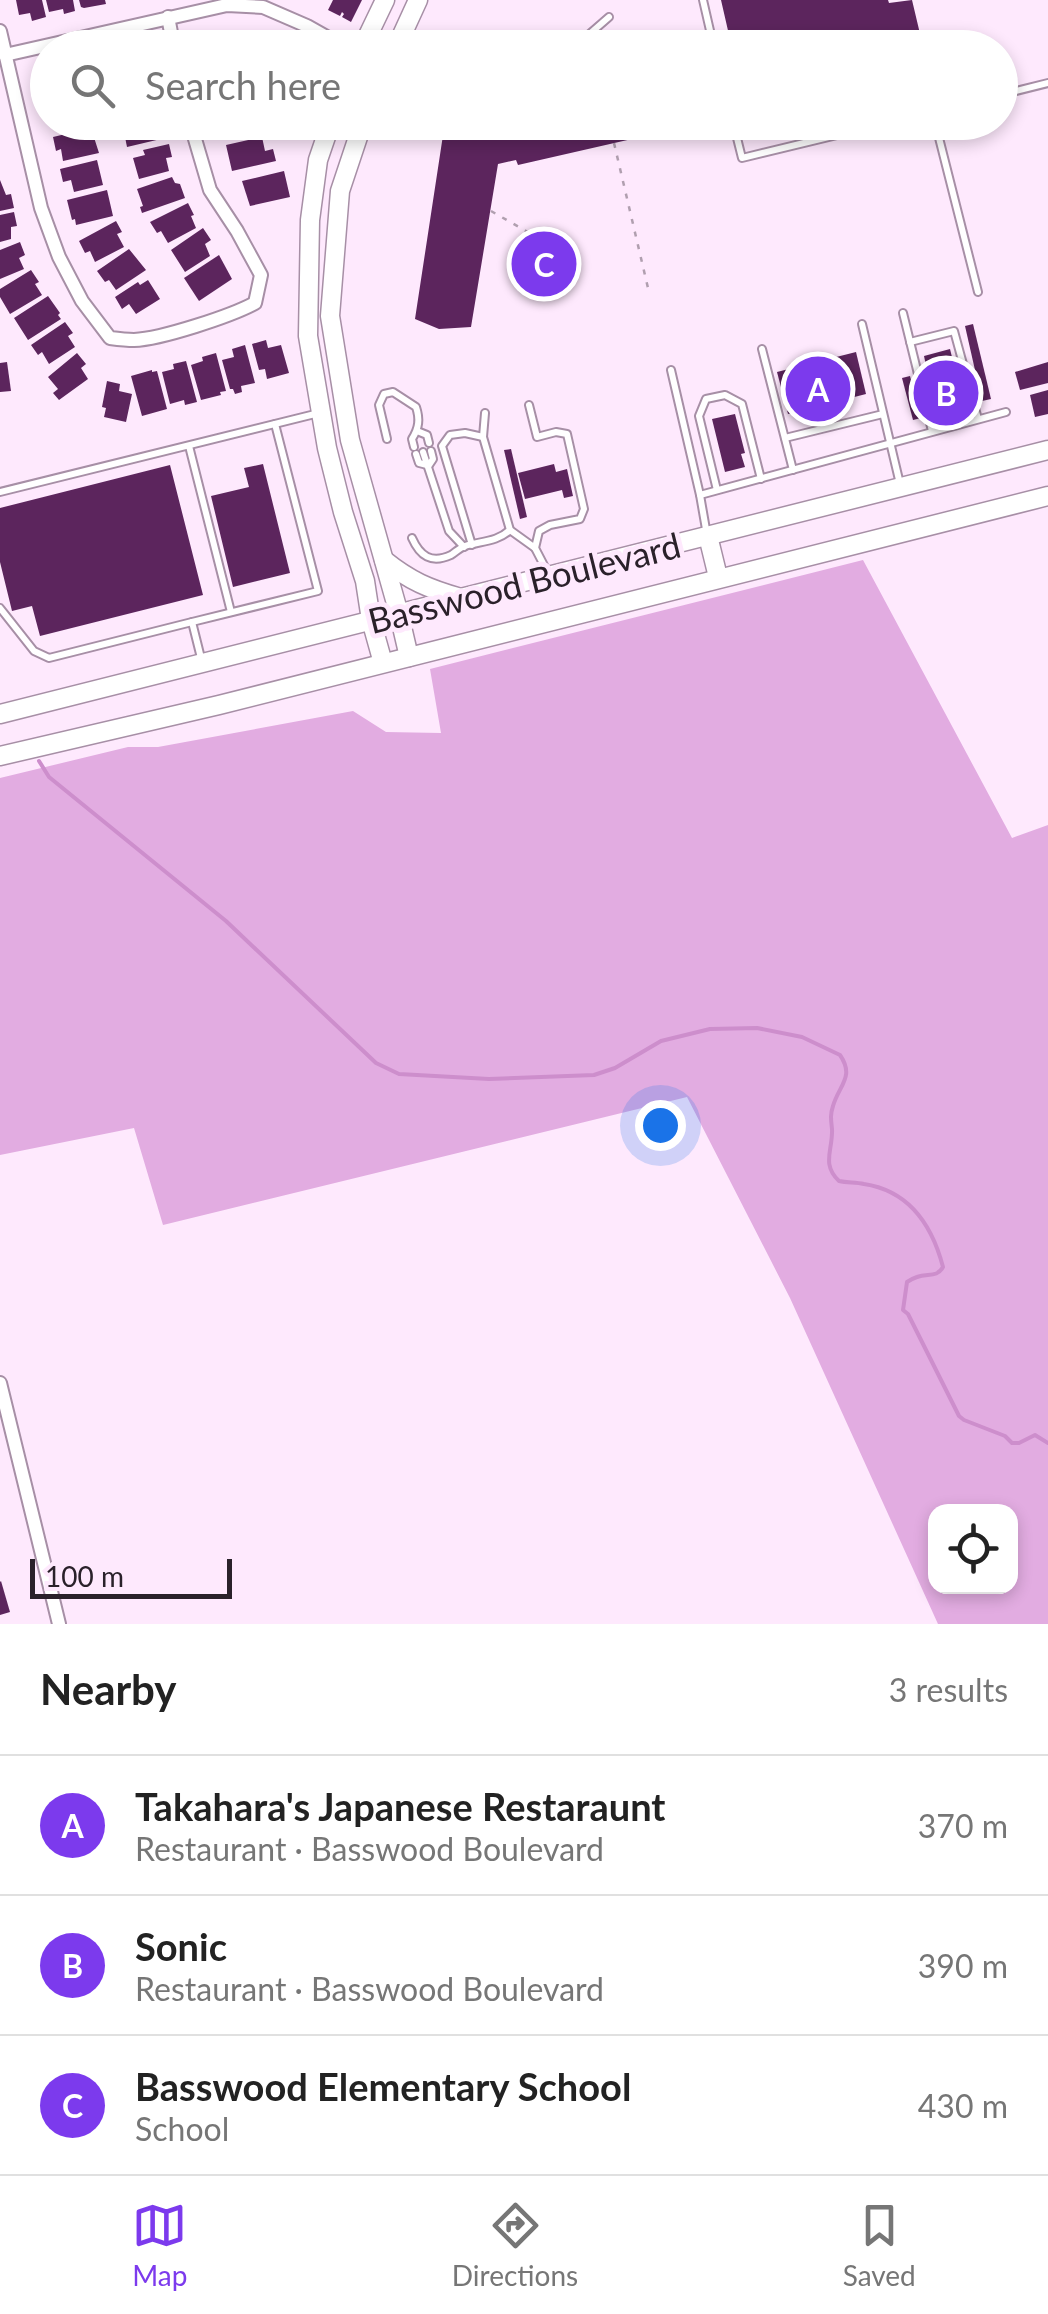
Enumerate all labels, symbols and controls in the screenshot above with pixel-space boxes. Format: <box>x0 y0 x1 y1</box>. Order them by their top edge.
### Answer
search box <box>30 30 1018 140</box>
icon: search <box>65 58 120 113</box>
text: Search here <box>145 62 341 108</box>
pin: C <box>512 226 576 302</box>
pin: A <box>786 352 850 426</box>
pin: B <box>914 356 978 430</box>
street label: Basswood Boulevard <box>363 523 685 641</box>
your location <box>635 1100 686 1151</box>
map controls <box>928 1504 1018 1594</box>
button: locate <box>928 1504 1018 1594</box>
scale bar <box>30 1554 232 1598</box>
text: 100 m <box>45 1559 124 1593</box>
text: Nearby <box>40 1664 177 1714</box>
text: 3 results <box>889 1670 1008 1709</box>
text: Takahara's Japanese Restaraunt <box>135 1783 666 1829</box>
text: A <box>61 1806 84 1845</box>
text: 370 m <box>918 1806 1008 1845</box>
text: Restaurant · Basswood Boulevard <box>135 1829 604 1868</box>
text: Sonic <box>135 1923 227 1969</box>
text: B <box>62 1946 83 1985</box>
text: 390 m <box>918 1946 1008 1985</box>
text: Restaurant · Basswood Boulevard <box>135 1969 604 2008</box>
text: Basswood Elementary School <box>135 2063 631 2109</box>
text: C <box>62 2086 83 2125</box>
text: 430 m <box>918 2086 1008 2125</box>
text: School <box>135 2109 229 2148</box>
tab: Map <box>132 2198 187 2292</box>
tab: Directions <box>452 2198 578 2292</box>
tab: Saved <box>843 2198 916 2292</box>

